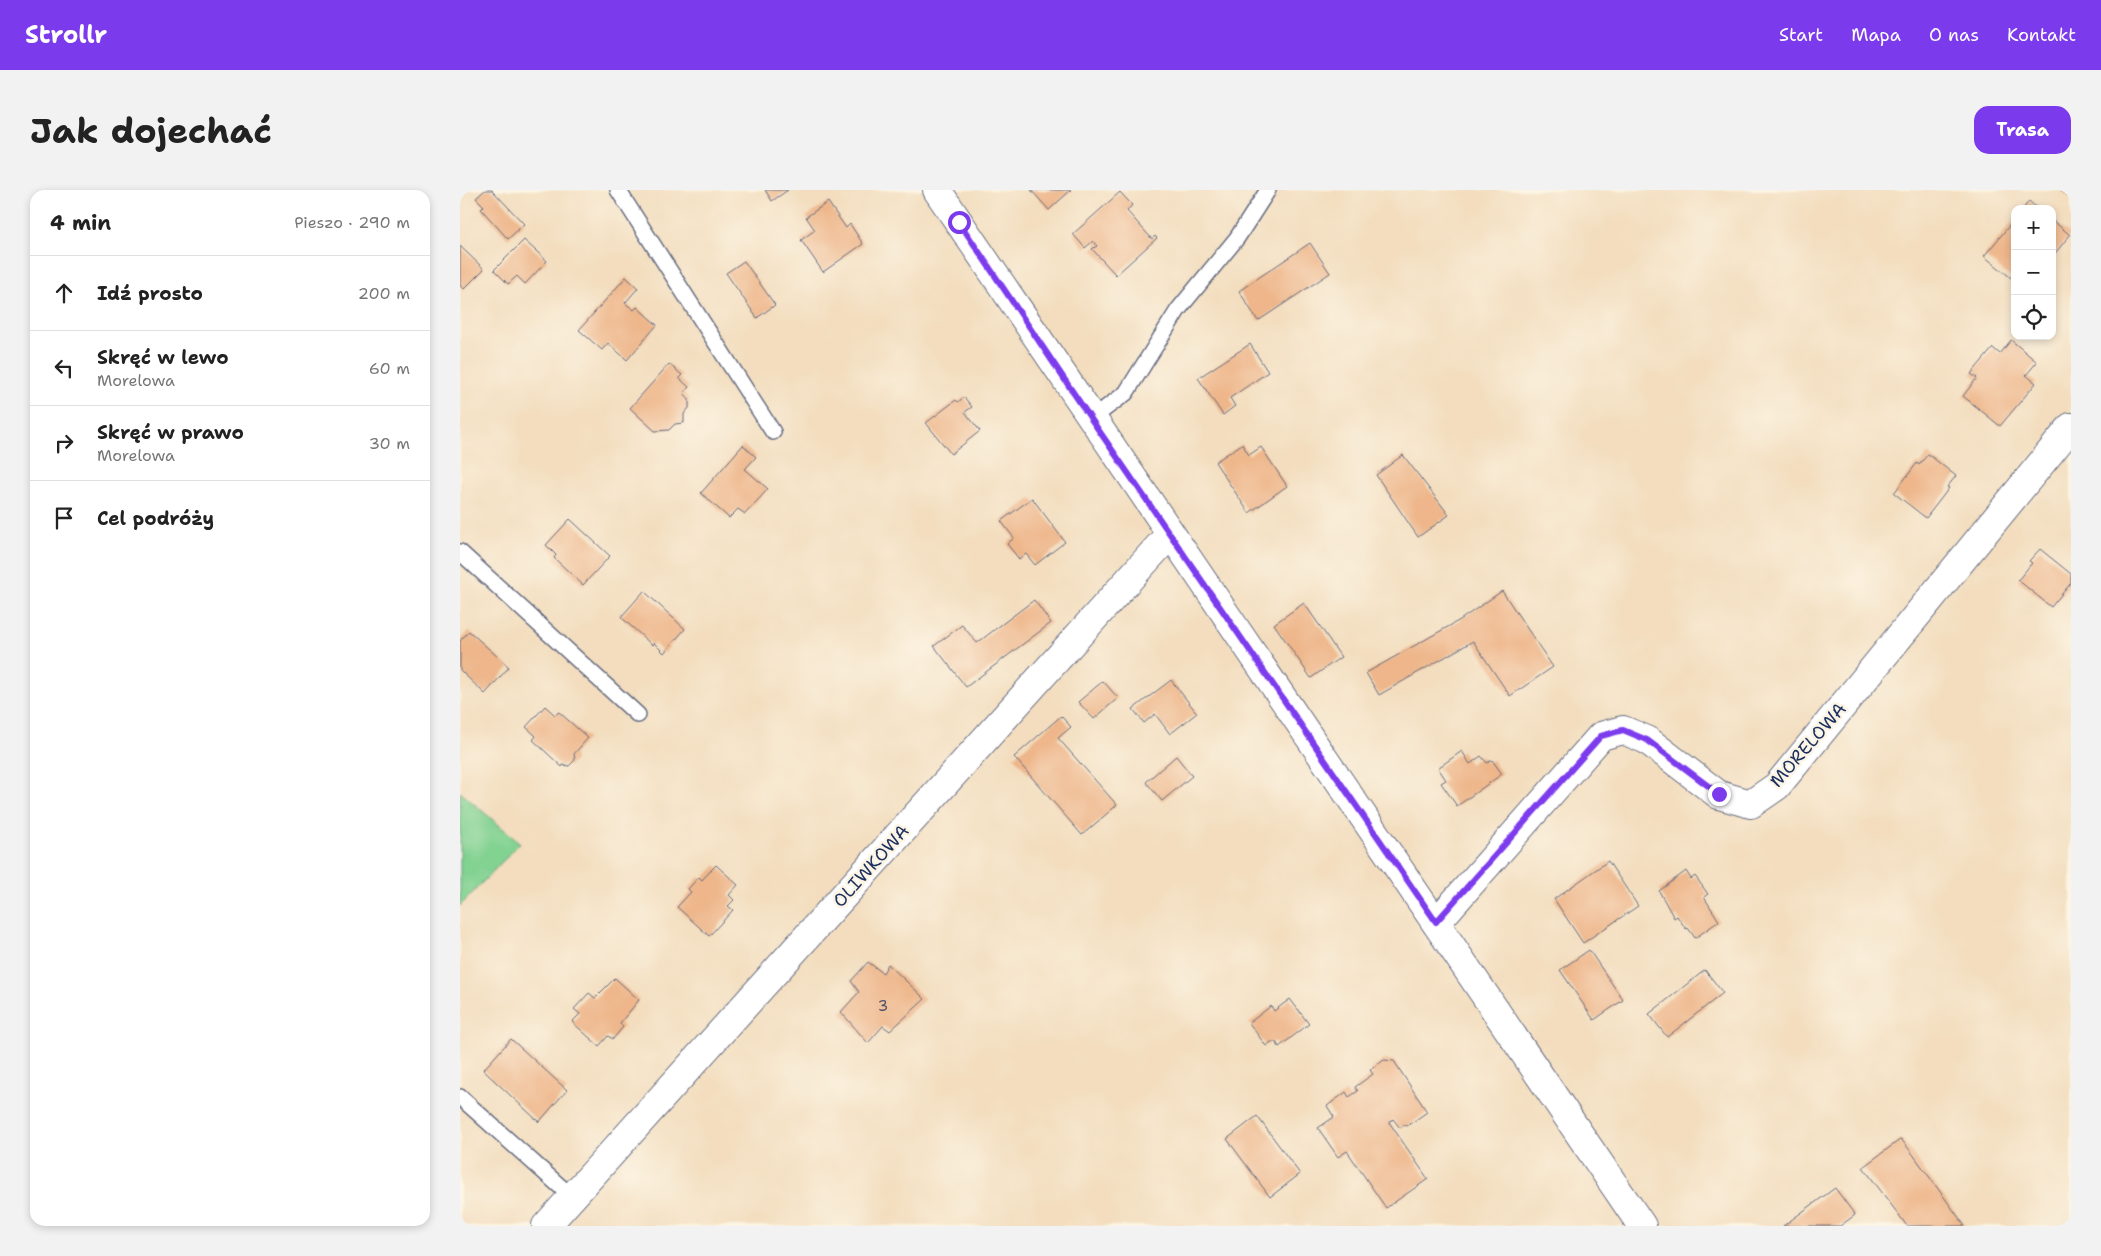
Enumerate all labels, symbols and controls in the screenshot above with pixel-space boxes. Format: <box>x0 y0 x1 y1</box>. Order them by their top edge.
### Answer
text: Strollr <box>25 19 107 51</box>
text: Start <box>1779 23 1823 47</box>
text: Mapa <box>1851 23 1901 47</box>
text: O nas <box>1929 23 1979 47</box>
text: Kontakt <box>2007 23 2076 47</box>
button: Trasa <box>1974 106 2071 154</box>
text: Jak dojechać <box>30 107 272 154</box>
map controls <box>2011 205 2056 340</box>
button: + <box>2011 205 2056 250</box>
text: 4 min <box>50 209 111 237</box>
route start <box>948 211 971 234</box>
text: Pieszo · 290 m <box>294 212 410 233</box>
button: − <box>2011 250 2056 295</box>
icon: ahead <box>50 279 78 307</box>
text: Idź prosto <box>97 281 203 306</box>
text: 200 m <box>358 283 410 304</box>
button: locate <box>2011 295 2056 340</box>
text: Skręć w lewo <box>97 345 229 370</box>
icon: left <box>50 354 78 382</box>
text: 60 m <box>369 358 410 379</box>
text: Morelowa <box>97 370 175 391</box>
text: Skręć w prawo <box>97 420 244 445</box>
icon: right <box>50 429 78 457</box>
text: 30 m <box>369 433 410 454</box>
text: Morelowa <box>97 445 175 466</box>
icon: arrive <box>50 504 78 532</box>
text: Cel podróży <box>97 506 214 531</box>
street label: MORELOWA <box>1765 698 1851 792</box>
route end <box>1708 783 1731 806</box>
street label: OLIWKOWA <box>828 820 914 912</box>
house number: 3 <box>878 996 888 1016</box>

